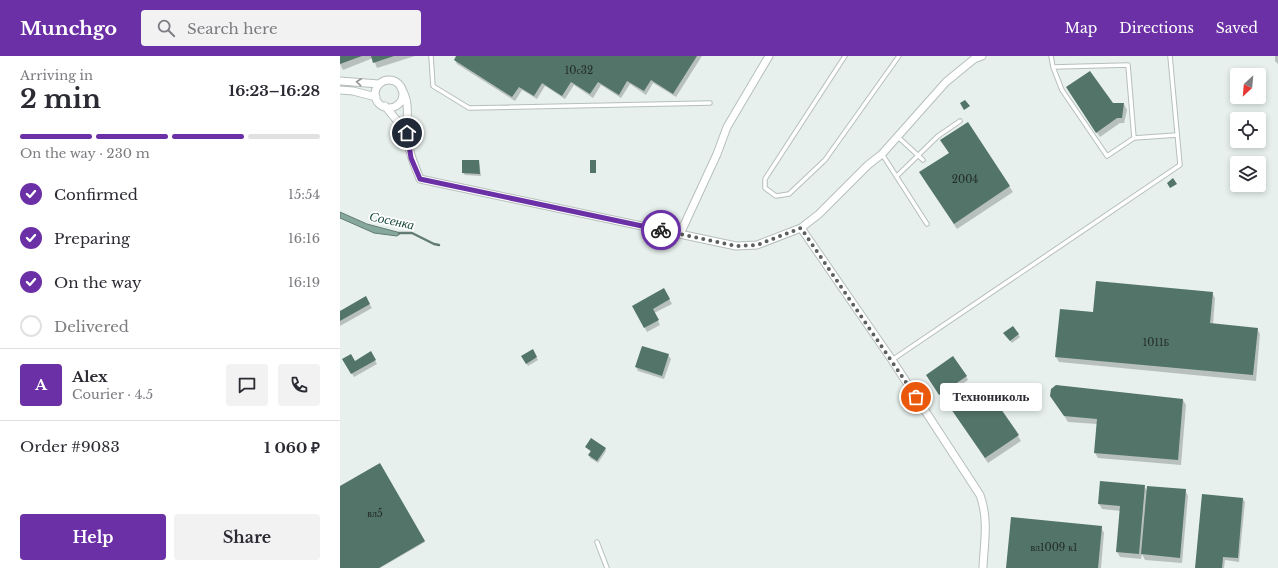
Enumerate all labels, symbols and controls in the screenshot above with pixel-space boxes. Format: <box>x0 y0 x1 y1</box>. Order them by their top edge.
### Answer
search box <box>141 10 421 46</box>
text: Munchgo <box>20 17 117 40</box>
icon: search <box>155 17 177 39</box>
text: Search here <box>187 19 278 38</box>
text: Map <box>1065 19 1097 37</box>
text: Directions <box>1119 19 1194 37</box>
text: Saved <box>1216 19 1258 37</box>
house number: 10с32 <box>565 64 593 77</box>
text: Arriving in <box>20 67 93 84</box>
north arrow <box>1230 68 1266 104</box>
map controls <box>1230 68 1266 192</box>
one-way arrow <box>356 78 362 87</box>
text: 16:23–16:28 <box>229 81 320 100</box>
text: 2 min <box>20 83 101 115</box>
button: locate <box>1230 112 1266 148</box>
pin <box>390 116 424 150</box>
icon: home <box>396 122 418 144</box>
text: On the way · 230 m <box>20 145 150 162</box>
button: layers <box>1230 156 1266 192</box>
house number: 2004 <box>952 173 978 186</box>
icon: check <box>20 183 42 205</box>
text: Confirmed <box>54 185 138 204</box>
text: 15:54 <box>288 186 320 203</box>
water label: Сосенка <box>368 207 416 234</box>
courier <box>641 210 681 250</box>
icon: bike <box>650 219 672 241</box>
icon: check <box>20 227 42 249</box>
text: Preparing <box>54 229 130 248</box>
text: 16:16 <box>288 230 320 247</box>
icon: check <box>20 271 42 293</box>
text: On the way <box>54 273 142 292</box>
text: 16:19 <box>288 274 320 291</box>
text: Delivered <box>54 317 129 336</box>
house number: 1011Б <box>1143 336 1169 349</box>
button: chat <box>226 364 268 406</box>
button: phone <box>278 364 320 406</box>
text: Alex <box>72 367 108 386</box>
text: A <box>35 375 47 394</box>
pin <box>899 380 933 414</box>
callout: Технониколь <box>940 383 1042 411</box>
text: Courier · 4.5 <box>72 386 153 403</box>
icon: bag <box>905 386 927 408</box>
text: Технониколь <box>953 388 1029 405</box>
text: Order #9083 <box>20 437 120 456</box>
text: 1 060 ₽ <box>264 438 320 457</box>
house number: вл5 <box>367 507 383 520</box>
button: Help <box>20 514 166 560</box>
button: Share <box>174 514 320 560</box>
house number: вл1009 к1 <box>1031 541 1077 554</box>

